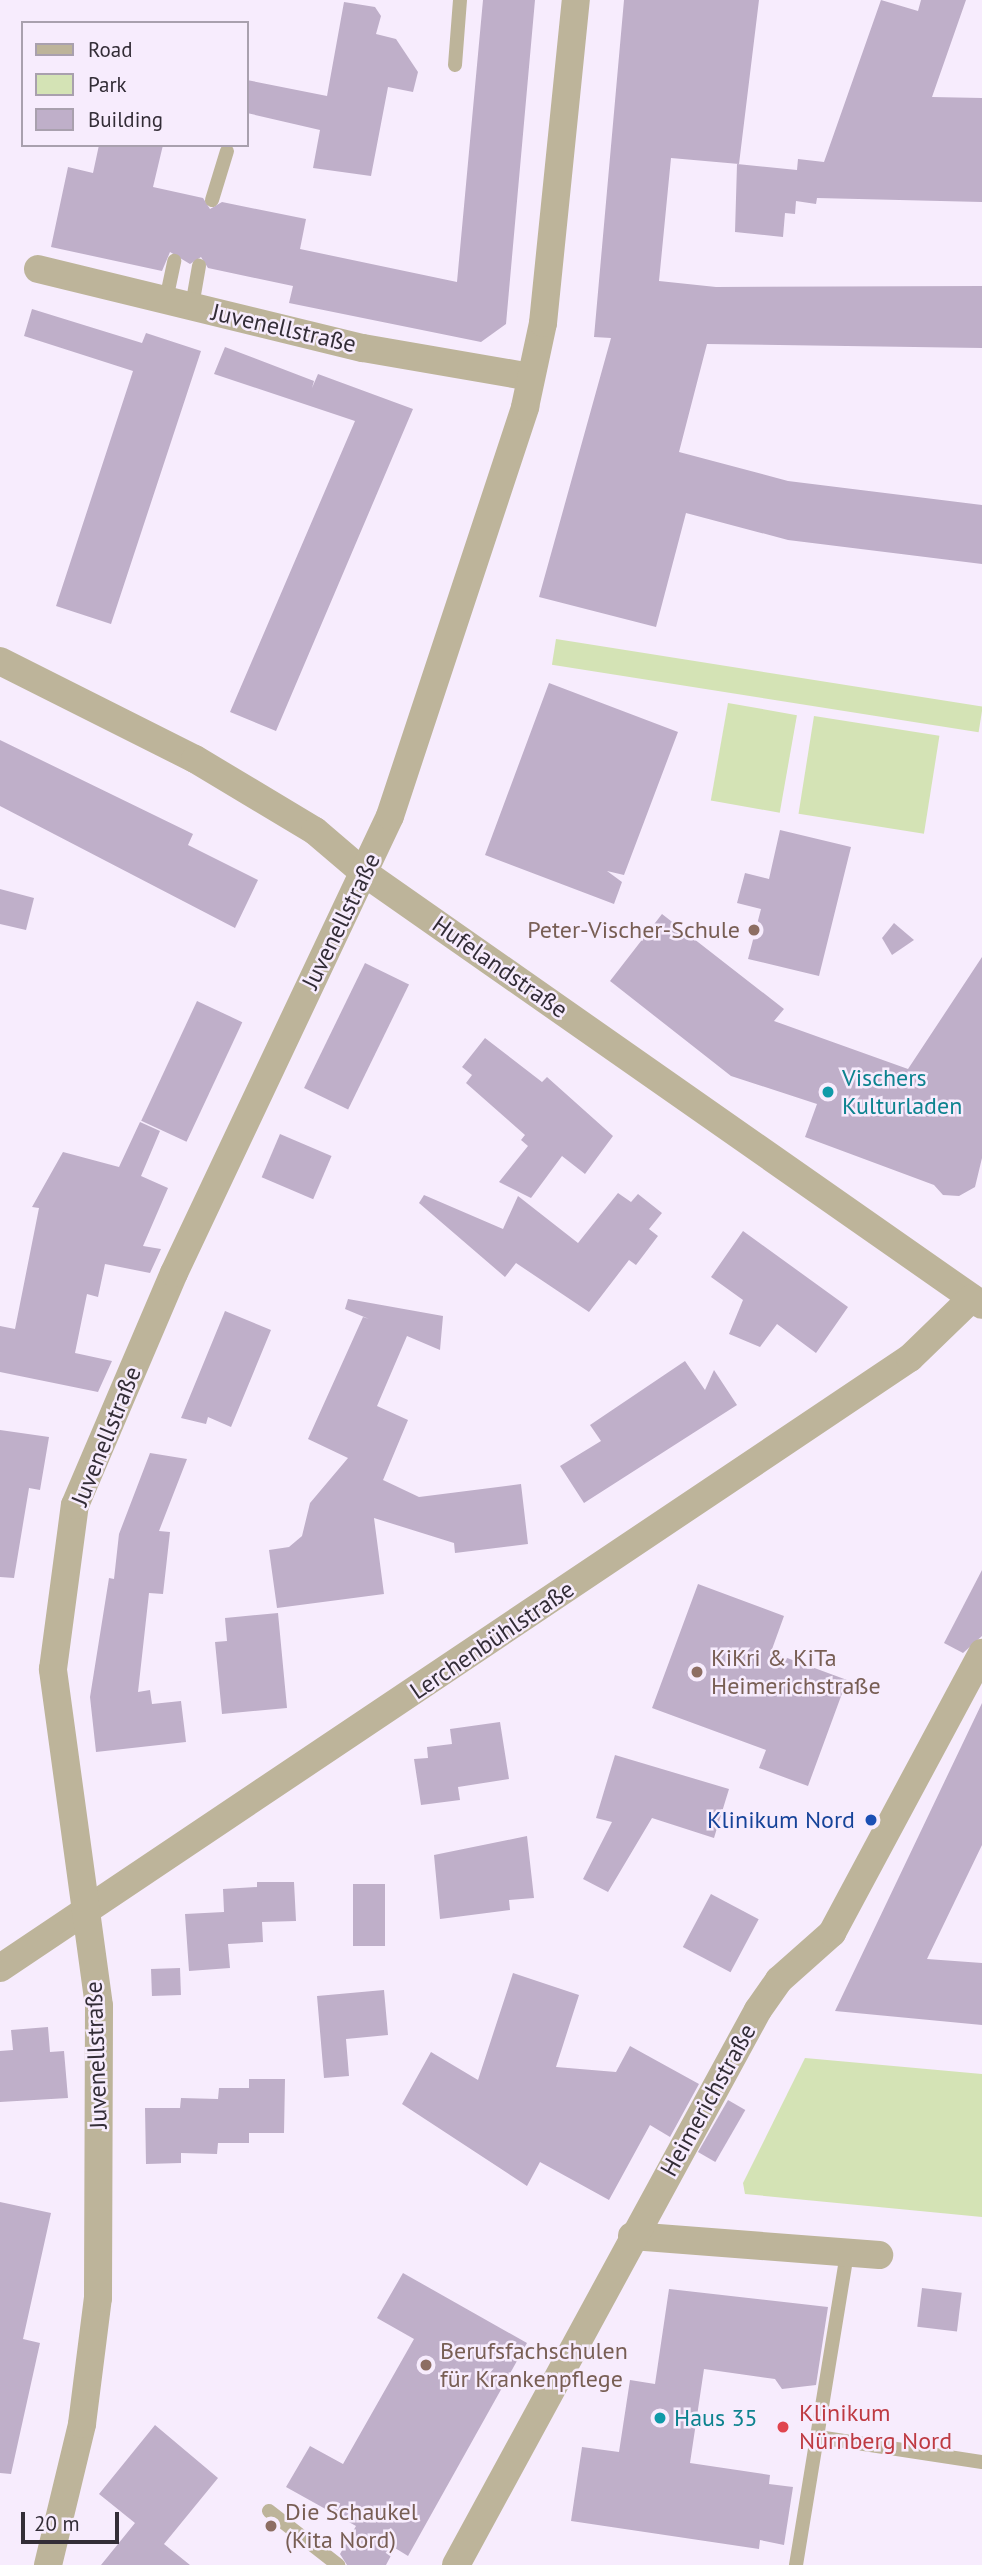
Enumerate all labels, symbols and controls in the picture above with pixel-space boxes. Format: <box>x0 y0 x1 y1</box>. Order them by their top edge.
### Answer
legend <box>21 21 248 147</box>
text: Road <box>88 36 132 63</box>
text: Park <box>88 71 127 98</box>
text: Building <box>88 106 163 133</box>
street label: Juvenellstraße <box>209 297 359 359</box>
street label: Juvenellstraße <box>296 848 386 994</box>
street label: Hufelandstraße <box>427 910 573 1024</box>
place label: Peter-Vischer-Schule <box>527 916 740 944</box>
marker: Peter-Vischer-Schule <box>746 922 762 938</box>
place label: Vischers Kulturladen <box>842 1064 962 1120</box>
marker: Vischers Kulturladen <box>820 1084 836 1100</box>
street label: Juvenellstraße <box>65 1362 147 1510</box>
street label: Lerchenbühlstraße <box>405 1575 579 1705</box>
place label: KiKri & KiTa Heimerichstraße <box>711 1644 881 1700</box>
marker: KiKri & KiTa Heimerichstraße <box>689 1664 705 1680</box>
place label: Klinikum Nord <box>707 1806 855 1834</box>
marker: Klinikum Nord <box>861 1810 881 1830</box>
street label: Juvenellstraße <box>79 1981 113 2129</box>
street label: Heimerichstraße <box>654 2019 762 2181</box>
place label: Berufsfachschulen für Krankenpflege <box>440 2337 628 2393</box>
marker: Berufsfachschulen für Krankenpflege <box>418 2357 434 2373</box>
place label: Klinikum Nürnberg Nord <box>799 2399 952 2455</box>
place label: Haus 35 <box>674 2404 758 2432</box>
marker: Haus 35 <box>652 2410 668 2426</box>
marker: Klinikum Nürnberg Nord <box>773 2417 793 2437</box>
scale bar <box>24 2498 122 2542</box>
place label: Die Schaukel (Kita Nord) <box>285 2498 418 2554</box>
text: 20 m <box>34 2510 80 2537</box>
marker: Die Schaukel (Kita Nord) <box>263 2518 279 2534</box>

